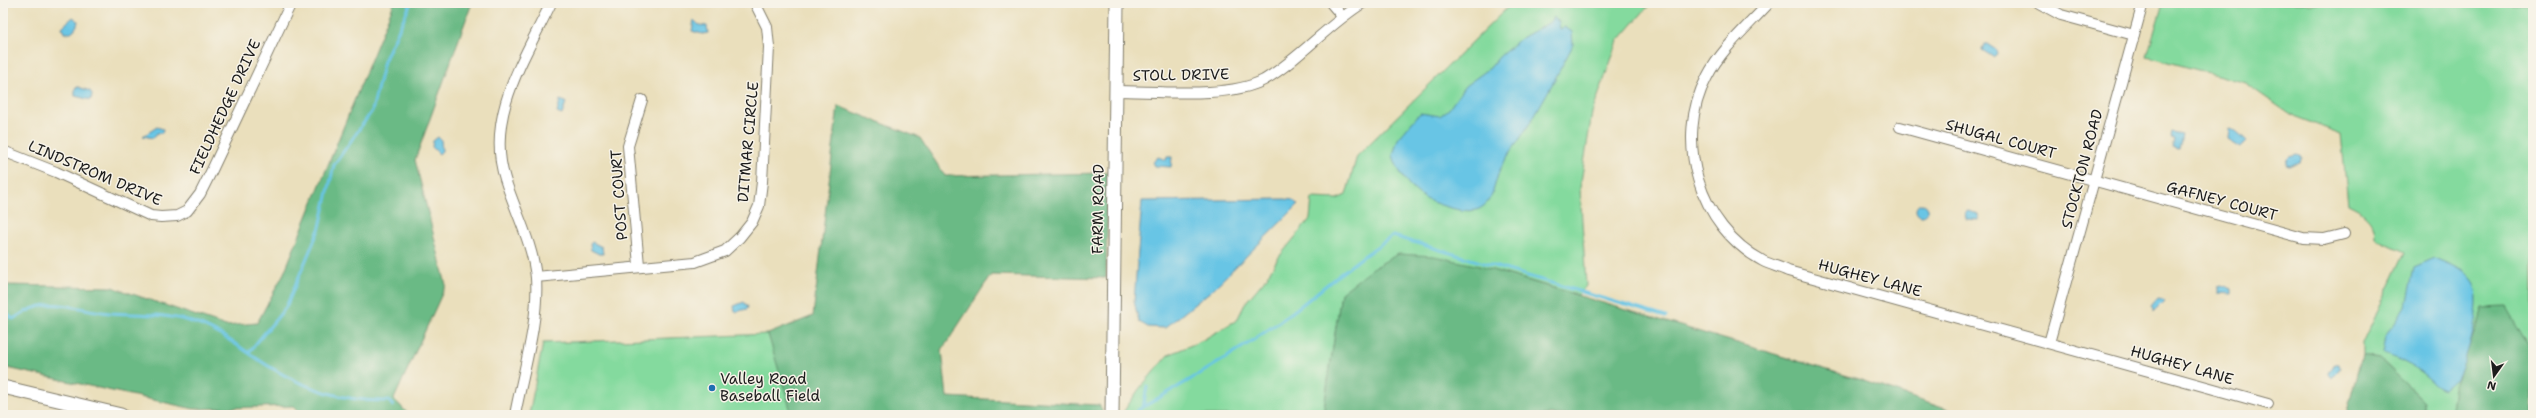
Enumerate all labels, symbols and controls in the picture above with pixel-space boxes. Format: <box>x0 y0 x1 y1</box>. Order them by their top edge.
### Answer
street label: FIELDHEDGE DRIVE <box>185 36 265 178</box>
street label: STOLL DRIVE <box>1132 64 1230 86</box>
street label: DITMAR CIRCLE <box>733 81 763 203</box>
street label: STOCKTON ROAD <box>2056 107 2108 231</box>
street label: SHUGAL COURT <box>1943 115 2059 163</box>
street label: LINDSTROM DRIVE <box>25 136 165 210</box>
street label: POST COURT <box>606 149 632 241</box>
street label: FARM ROAD <box>1087 164 1109 254</box>
street label: GAFNEY COURT <box>2164 177 2280 225</box>
street label: HUGHEY LANE <box>1816 255 1924 301</box>
street label: HUGHEY LANE <box>2128 341 2236 389</box>
north arrow <box>2474 356 2514 396</box>
place label: Valley Road Baseball Field <box>720 369 821 406</box>
text: N <box>2485 377 2498 394</box>
marker: Valley Road Baseball Field <box>707 383 717 393</box>

